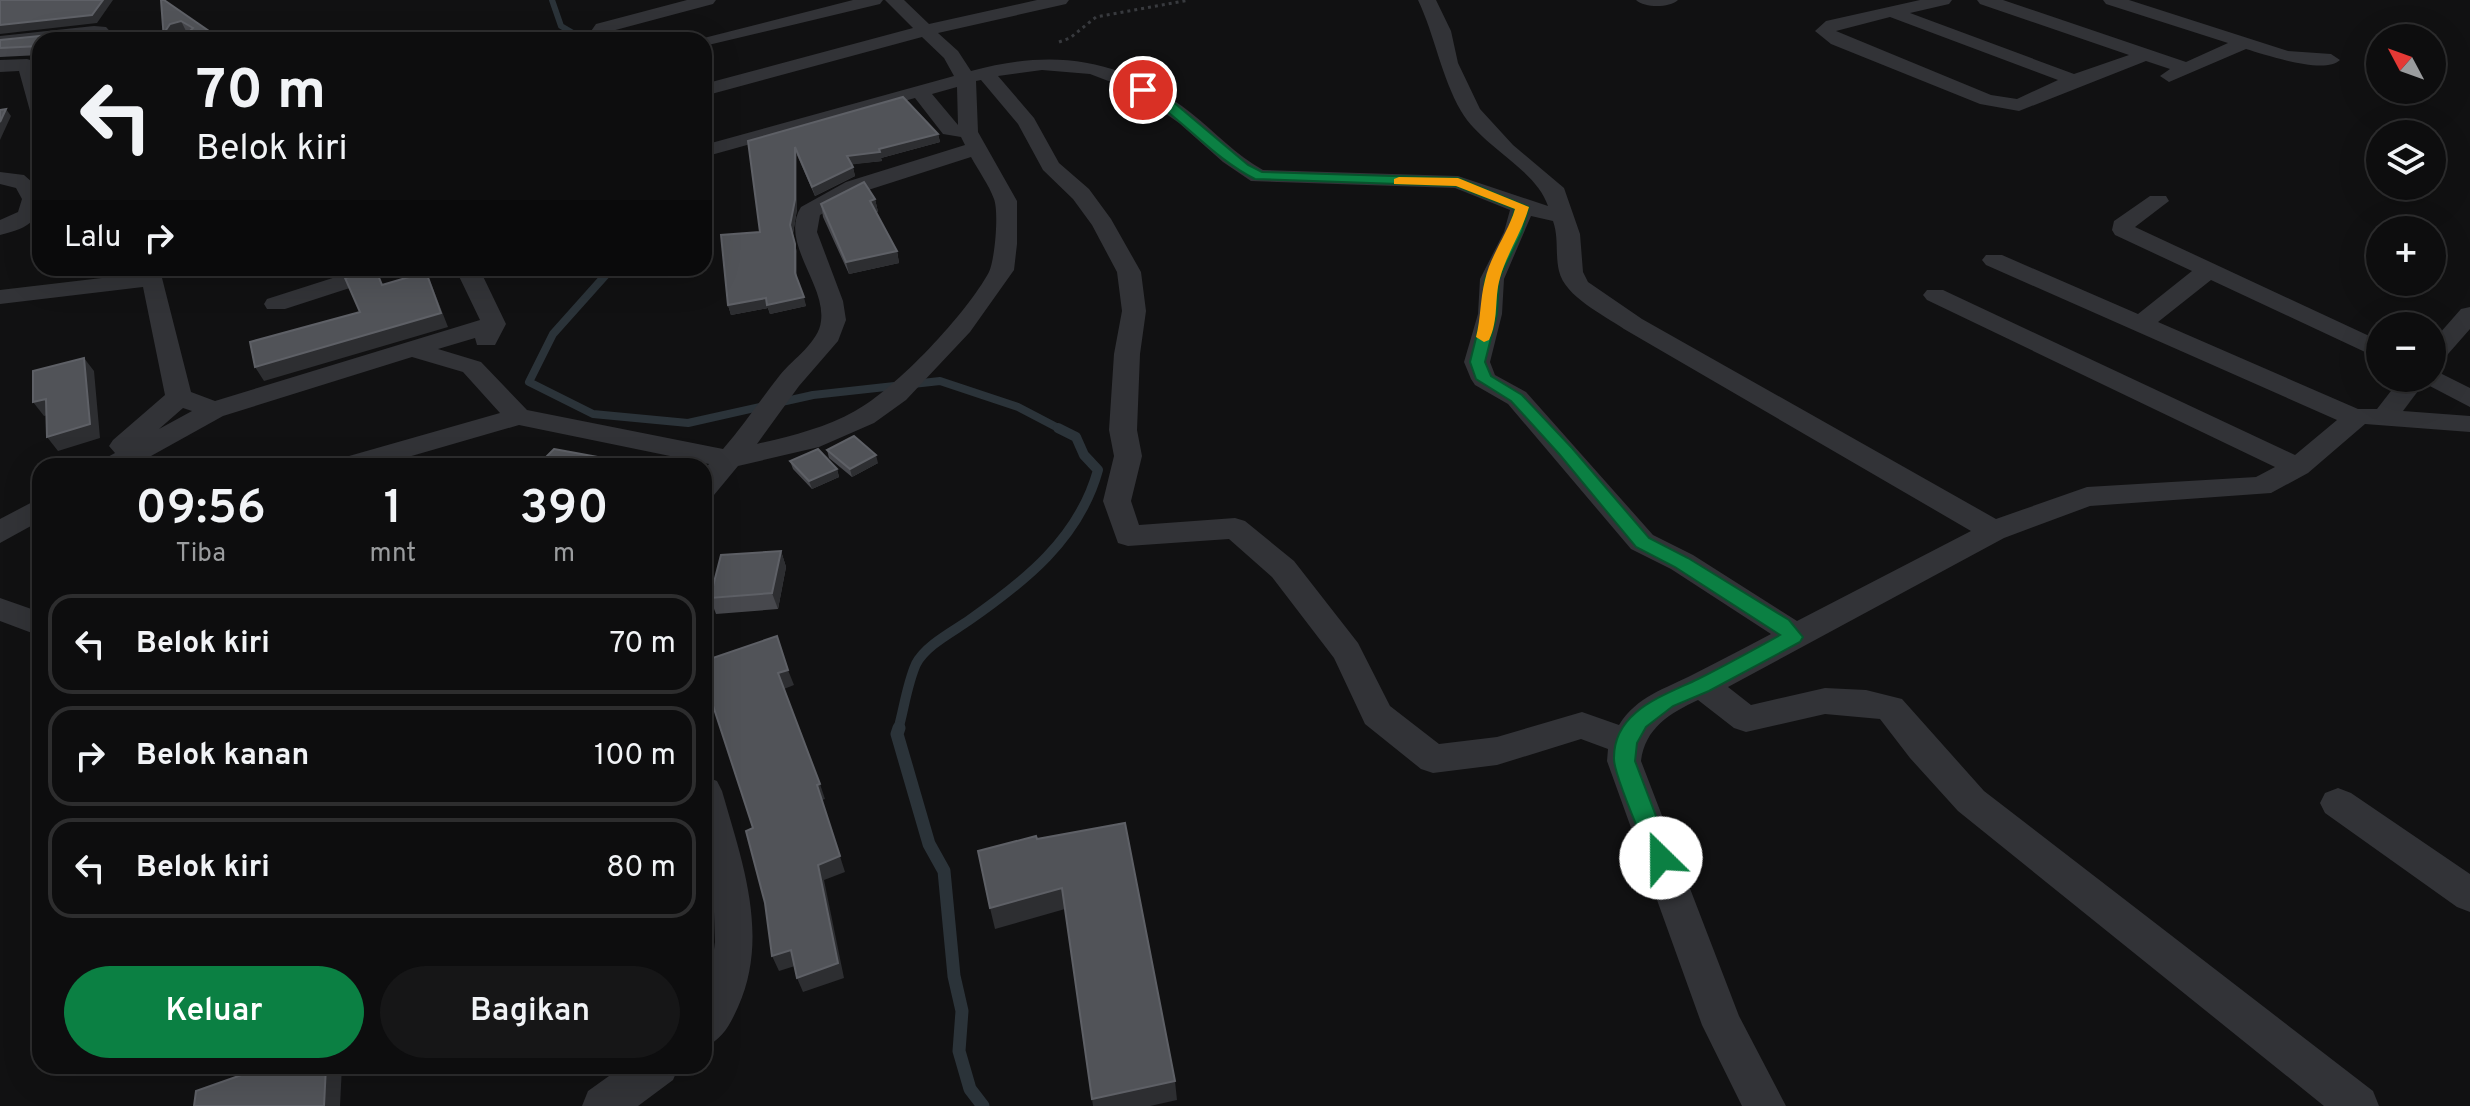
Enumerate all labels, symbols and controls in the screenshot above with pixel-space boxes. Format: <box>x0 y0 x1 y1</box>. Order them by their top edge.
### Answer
north arrow <box>2366 24 2446 104</box>
map controls <box>2366 24 2446 392</box>
pin <box>1109 56 1177 124</box>
text: 70 m <box>196 58 326 128</box>
icon: left <box>64 64 168 168</box>
icon: arrive <box>1121 68 1165 112</box>
button: layers <box>2366 120 2446 200</box>
text: Belok kiri <box>196 127 348 173</box>
icon: right <box>137 216 181 260</box>
button: + <box>2366 216 2446 296</box>
text: Lalu <box>64 220 121 257</box>
button: − <box>2366 312 2446 392</box>
text: 09:56 <box>135 480 266 540</box>
text: 1 <box>383 480 402 540</box>
text: 390 <box>519 480 608 540</box>
text: Tiba <box>176 538 226 571</box>
text: mnt <box>370 538 416 571</box>
text: m <box>553 538 575 571</box>
icon: left <box>68 622 112 666</box>
text: Belok kiri <box>136 626 270 663</box>
text: 70 m <box>610 626 676 663</box>
icon: right <box>68 734 112 778</box>
text: Belok kanan <box>136 738 309 775</box>
text: 100 m <box>594 738 676 775</box>
position arrow <box>1619 816 1703 900</box>
icon: left <box>68 846 112 890</box>
text: Belok kiri <box>136 850 270 887</box>
text: 80 m <box>606 850 676 887</box>
button: Keluar <box>64 966 364 1058</box>
button: Bagikan <box>380 966 680 1058</box>

